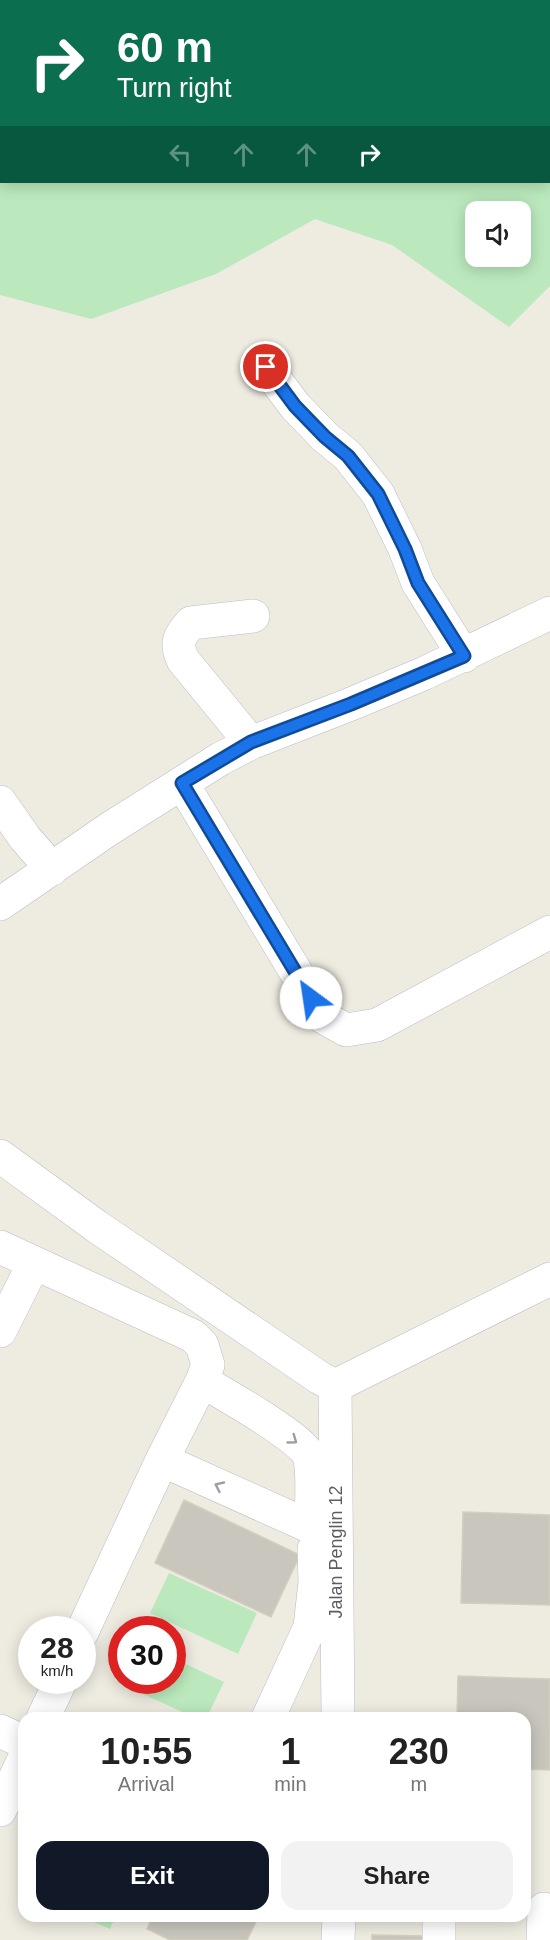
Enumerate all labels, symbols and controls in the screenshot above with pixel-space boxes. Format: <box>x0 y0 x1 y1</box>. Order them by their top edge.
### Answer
icon: right <box>18 24 96 102</box>
text: 60 m <box>117 24 213 71</box>
text: Turn right <box>117 73 232 103</box>
icon: left <box>164 138 197 171</box>
icon: ahead <box>227 138 260 171</box>
icon: ahead <box>290 138 323 171</box>
icon: right <box>353 138 386 171</box>
map controls <box>465 201 531 267</box>
button: sound <box>465 201 531 267</box>
pin <box>240 341 291 392</box>
icon: arrive <box>249 350 282 383</box>
position arrow <box>279 966 343 1030</box>
one-way arrow <box>286 1433 297 1444</box>
one-way arrow <box>215 1482 226 1494</box>
street label: Jalan Penglin 12 <box>326 1485 346 1619</box>
speed limit sign: 30 <box>108 1616 186 1694</box>
text: 28 <box>40 1631 74 1664</box>
text: km/h <box>41 1662 73 1679</box>
text: 10:55 <box>100 1731 192 1772</box>
text: 1 <box>280 1731 300 1772</box>
text: 230 <box>389 1731 449 1772</box>
text: Arrival <box>118 1773 175 1795</box>
text: min <box>274 1773 307 1795</box>
text: m <box>410 1773 427 1795</box>
button: Exit <box>36 1841 269 1910</box>
button: Share <box>281 1841 513 1910</box>

